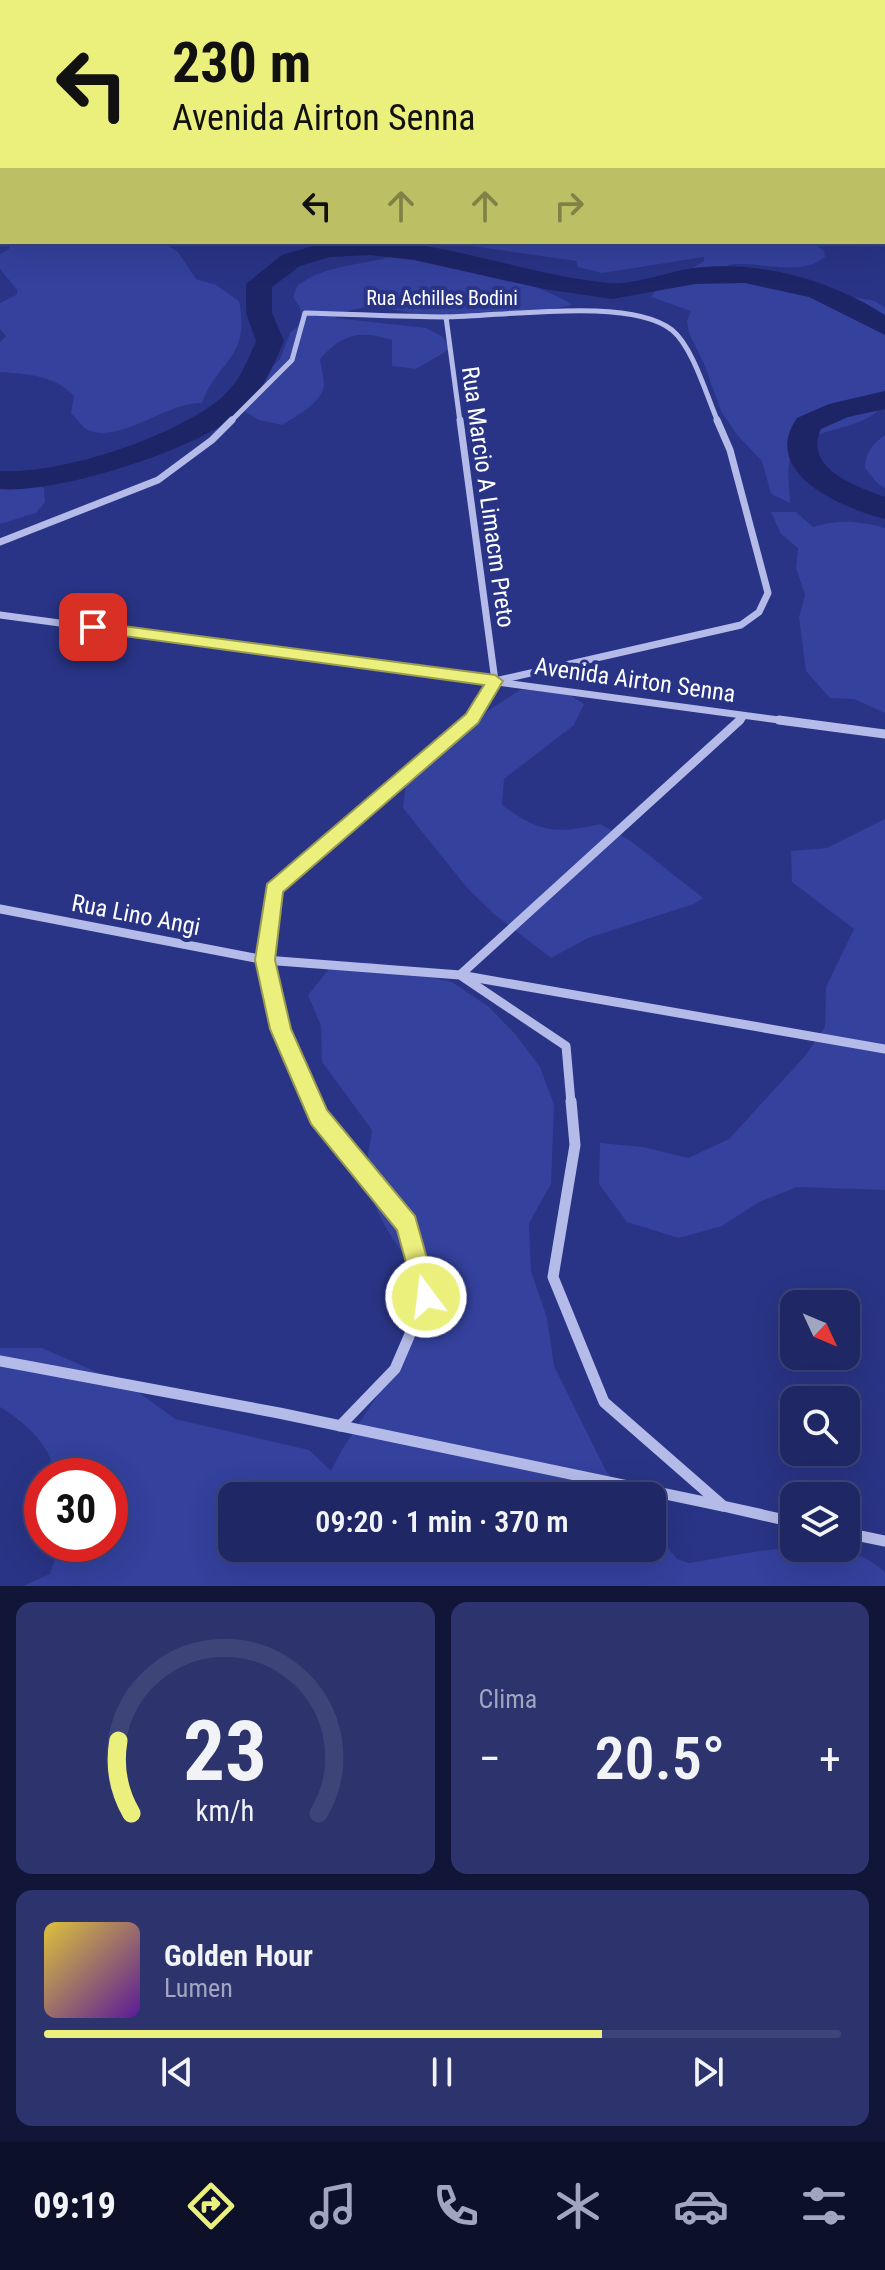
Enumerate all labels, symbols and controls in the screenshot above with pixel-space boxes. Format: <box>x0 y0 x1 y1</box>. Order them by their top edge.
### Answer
text: 230 m <box>172 30 311 96</box>
icon: left <box>40 32 144 136</box>
text: Avenida Airton Senna <box>172 97 476 139</box>
icon: left <box>295 184 339 228</box>
icon: ahead <box>379 184 423 228</box>
icon: ahead <box>463 184 507 228</box>
icon: right <box>547 184 591 228</box>
street label: Rua Achilles Bodini <box>366 286 518 310</box>
street label: Rua Marcio A Limacm Preto <box>456 365 520 629</box>
pin <box>59 593 127 661</box>
icon: arrive <box>71 605 115 649</box>
street label: Avenida Airton Senna <box>533 652 737 708</box>
street label: Rua Lino Angi <box>69 889 203 941</box>
position arrow <box>384 1255 468 1339</box>
north arrow <box>780 1290 860 1370</box>
map controls <box>780 1290 860 1562</box>
button: search <box>780 1386 860 1466</box>
speed limit sign: 30 <box>24 1458 128 1562</box>
button: layers <box>780 1482 860 1562</box>
text: 09:20 · 1 min · 370 m <box>315 1504 569 1539</box>
text: Clima <box>479 1684 537 1714</box>
text: 23 <box>183 1703 267 1800</box>
text: 20.5° <box>594 1723 725 1794</box>
text: − <box>479 1733 501 1785</box>
text: + <box>819 1733 841 1785</box>
text: km/h <box>196 1794 255 1828</box>
text: Golden Hour <box>164 1938 313 1973</box>
text: Lumen <box>164 1973 233 2003</box>
icon: previous <box>155 2050 199 2094</box>
icon: pause <box>420 2050 464 2094</box>
icon: next <box>686 2050 730 2094</box>
icon: directions <box>183 2178 239 2234</box>
icon: music <box>305 2178 361 2234</box>
icon: phone <box>428 2178 484 2234</box>
icon: climate <box>550 2178 606 2234</box>
icon: car <box>673 2178 729 2234</box>
icon: filters <box>796 2178 852 2234</box>
text: 09:19 <box>33 2185 116 2227</box>

